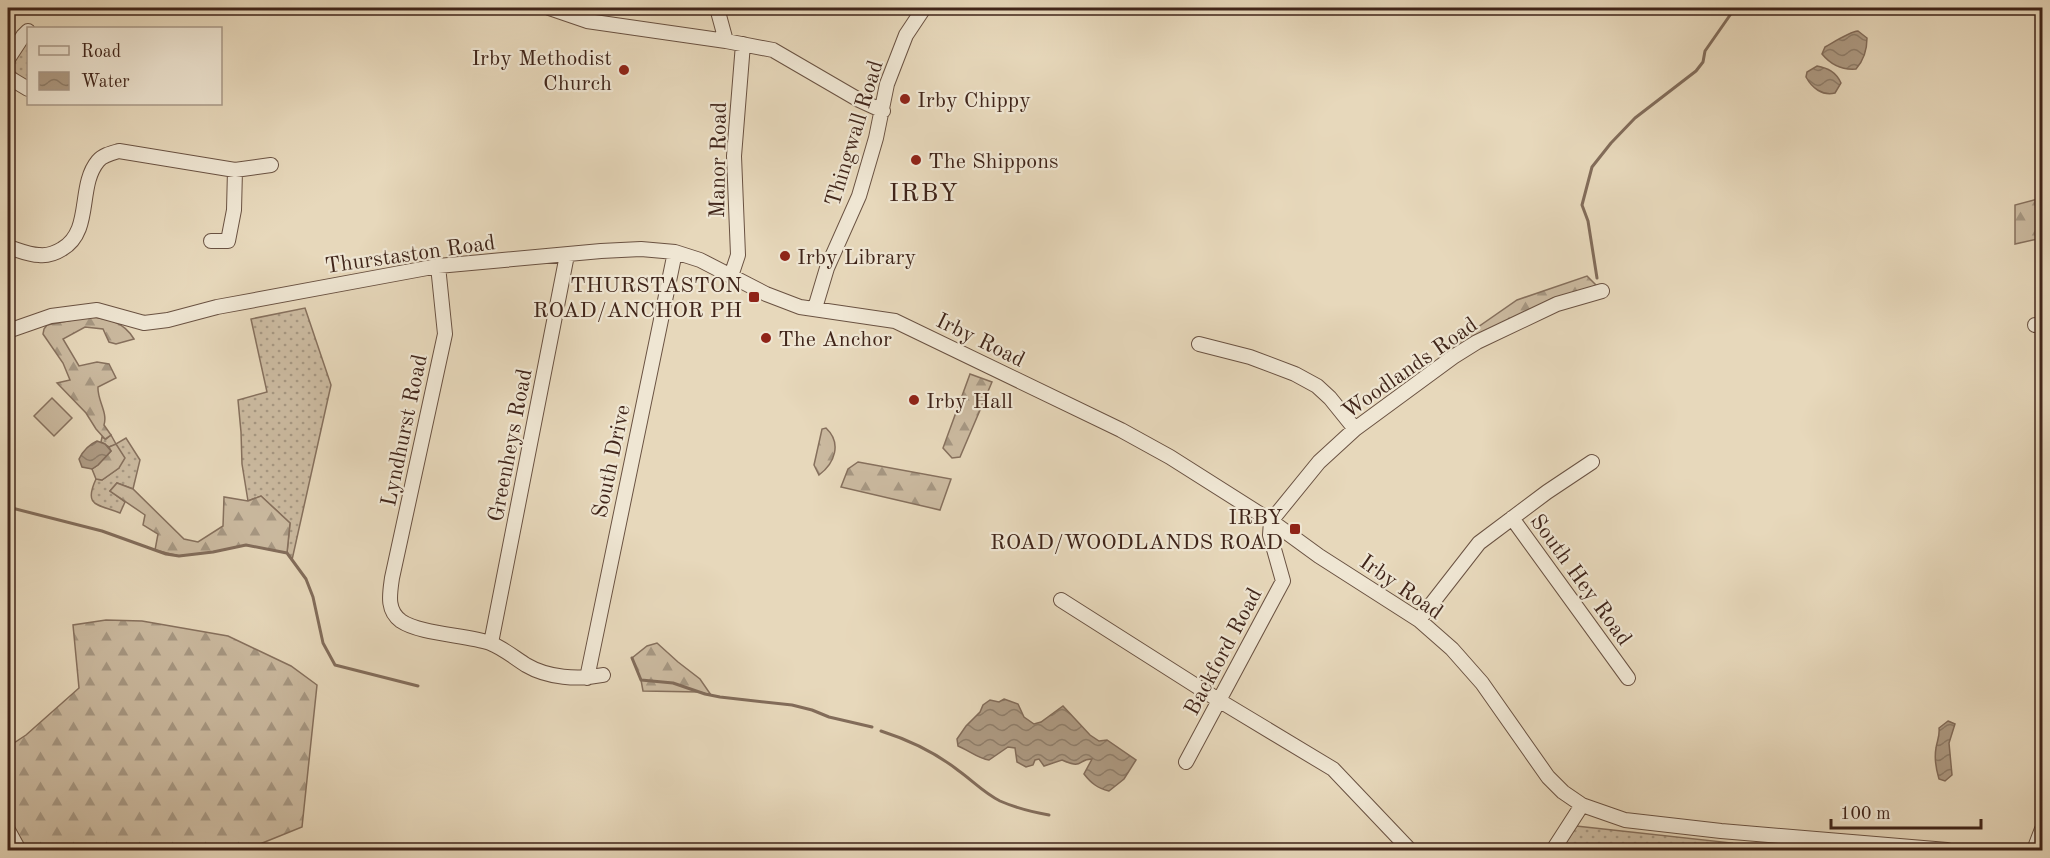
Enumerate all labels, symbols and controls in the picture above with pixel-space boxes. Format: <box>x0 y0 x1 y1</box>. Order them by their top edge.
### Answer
legend <box>27 27 222 105</box>
text: Road <box>81 43 121 61</box>
place label: Irby Methodist Church <box>471 48 612 95</box>
street label: Thingwall Road <box>822 58 888 209</box>
marker: Irby Methodist Church <box>617 63 631 77</box>
text: Water <box>81 73 130 91</box>
place label: Irby Chippy <box>917 90 1031 112</box>
marker: Irby Chippy <box>898 92 912 106</box>
street label: Manor Road <box>707 102 731 218</box>
place label: The Shippons <box>928 151 1059 173</box>
marker: The Shippons <box>909 153 923 167</box>
district label: IRBY <box>889 181 959 207</box>
street label: Thurstaston Road <box>324 232 497 278</box>
place label: Irby Library <box>797 247 917 269</box>
marker: Irby Library <box>778 249 792 263</box>
place label: THURSTASTON ROAD/ANCHOR PH <box>533 275 742 322</box>
marker: THURSTASTON ROAD/ANCHOR PH <box>747 290 761 304</box>
street label: Irby Road <box>932 310 1028 372</box>
street label: Woodlands Road <box>1338 314 1482 423</box>
place label: The Anchor <box>778 329 892 351</box>
marker: The Anchor <box>759 331 773 345</box>
street label: Lyndhurst Road <box>378 352 432 508</box>
street label: Greenheys Road <box>485 367 537 524</box>
place label: Irby Hall <box>926 391 1013 413</box>
marker: Irby Hall <box>907 393 921 407</box>
street label: South Drive <box>589 403 635 520</box>
place label: IRBY ROAD/WOODLANDS ROAD <box>990 507 1283 554</box>
street label: South Hey Road <box>1526 510 1635 650</box>
marker: IRBY ROAD/WOODLANDS ROAD <box>1288 522 1302 536</box>
street label: Irby Road <box>1355 551 1446 624</box>
street label: Backford Road <box>1181 585 1267 719</box>
scale bar <box>1831 792 1981 830</box>
text: 100 m <box>1840 805 1891 823</box>

